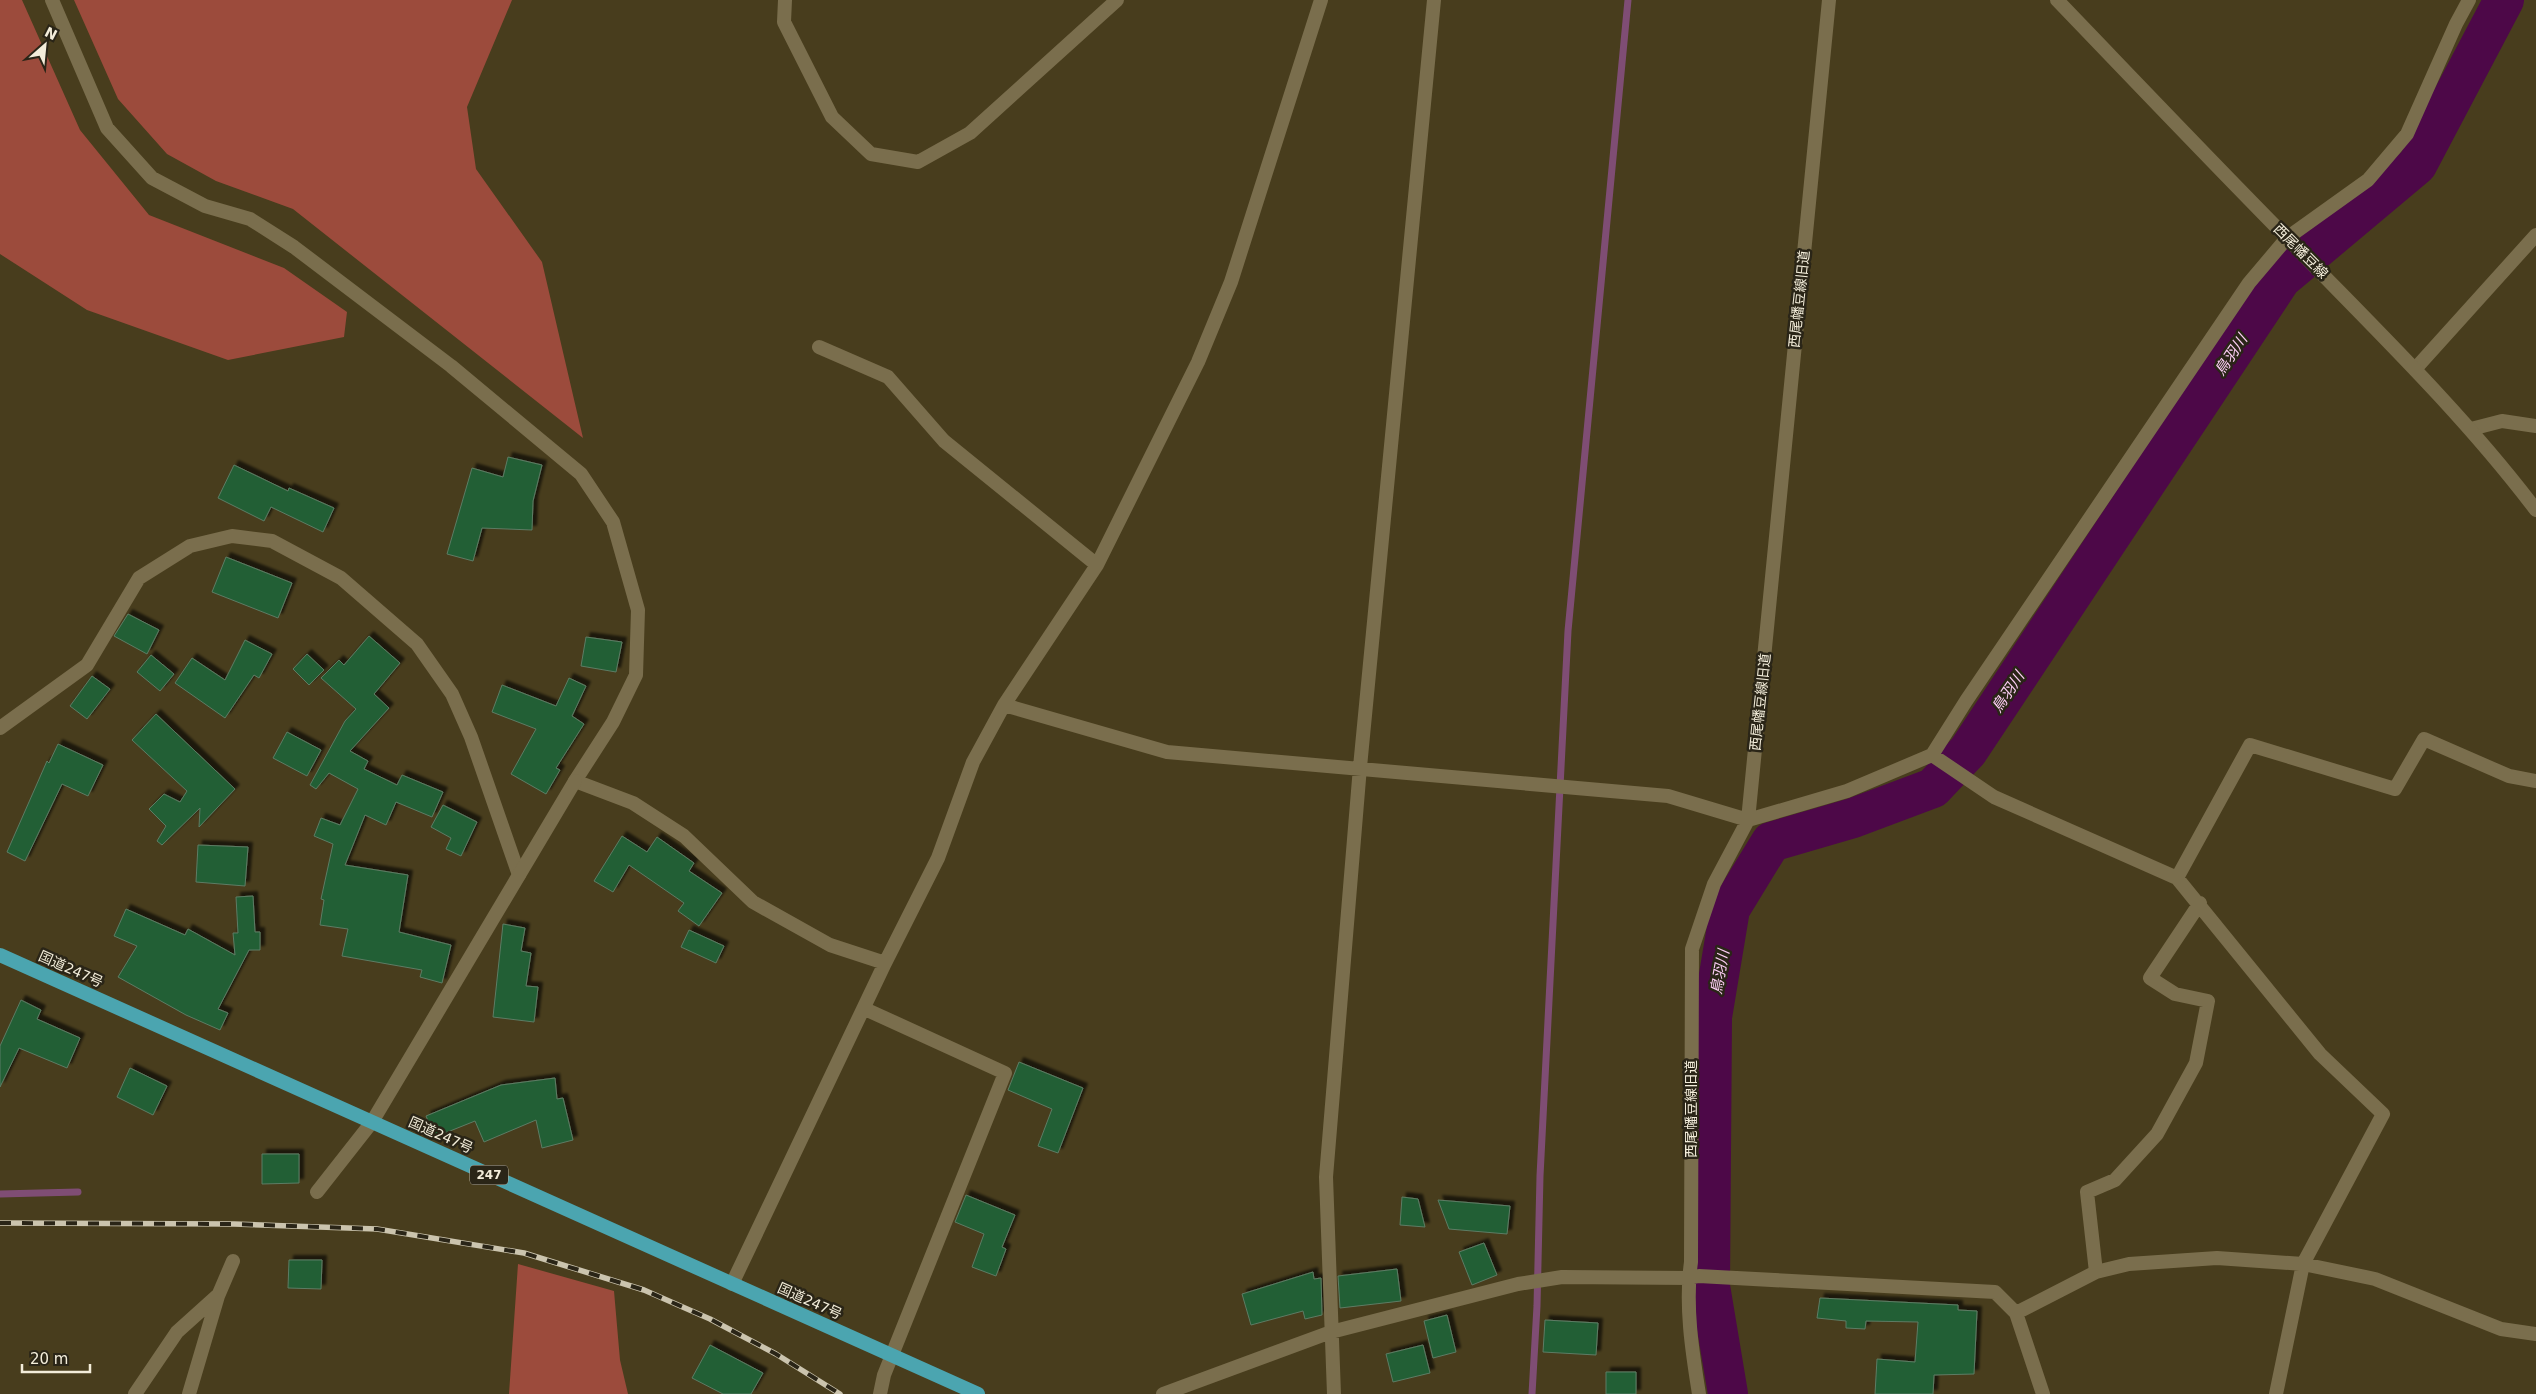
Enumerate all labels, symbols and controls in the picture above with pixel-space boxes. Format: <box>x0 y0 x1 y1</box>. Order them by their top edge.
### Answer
north arrow <box>20 20 70 70</box>
text: N <box>42 24 60 43</box>
street label: 西尾幡豆線 <box>2271 221 2331 281</box>
street label: 西尾幡豆線旧道 <box>1786 249 1812 349</box>
water label: 鳥羽川 <box>2211 330 2252 379</box>
street label: 西尾幡豆線旧道 <box>1747 652 1773 752</box>
water label: 鳥羽川 <box>1988 667 2029 716</box>
water label: 鳥羽川 <box>1707 946 1733 996</box>
street label: 国道247号 <box>36 948 106 990</box>
street label: 西尾幡豆線旧道 <box>1683 1060 1699 1158</box>
street label: 国道247号 <box>406 1114 476 1156</box>
road number: 247 <box>470 1166 508 1184</box>
street label: 国道247号 <box>775 1280 845 1322</box>
scale bar <box>22 1342 90 1374</box>
text: 20 m <box>30 1350 68 1368</box>

